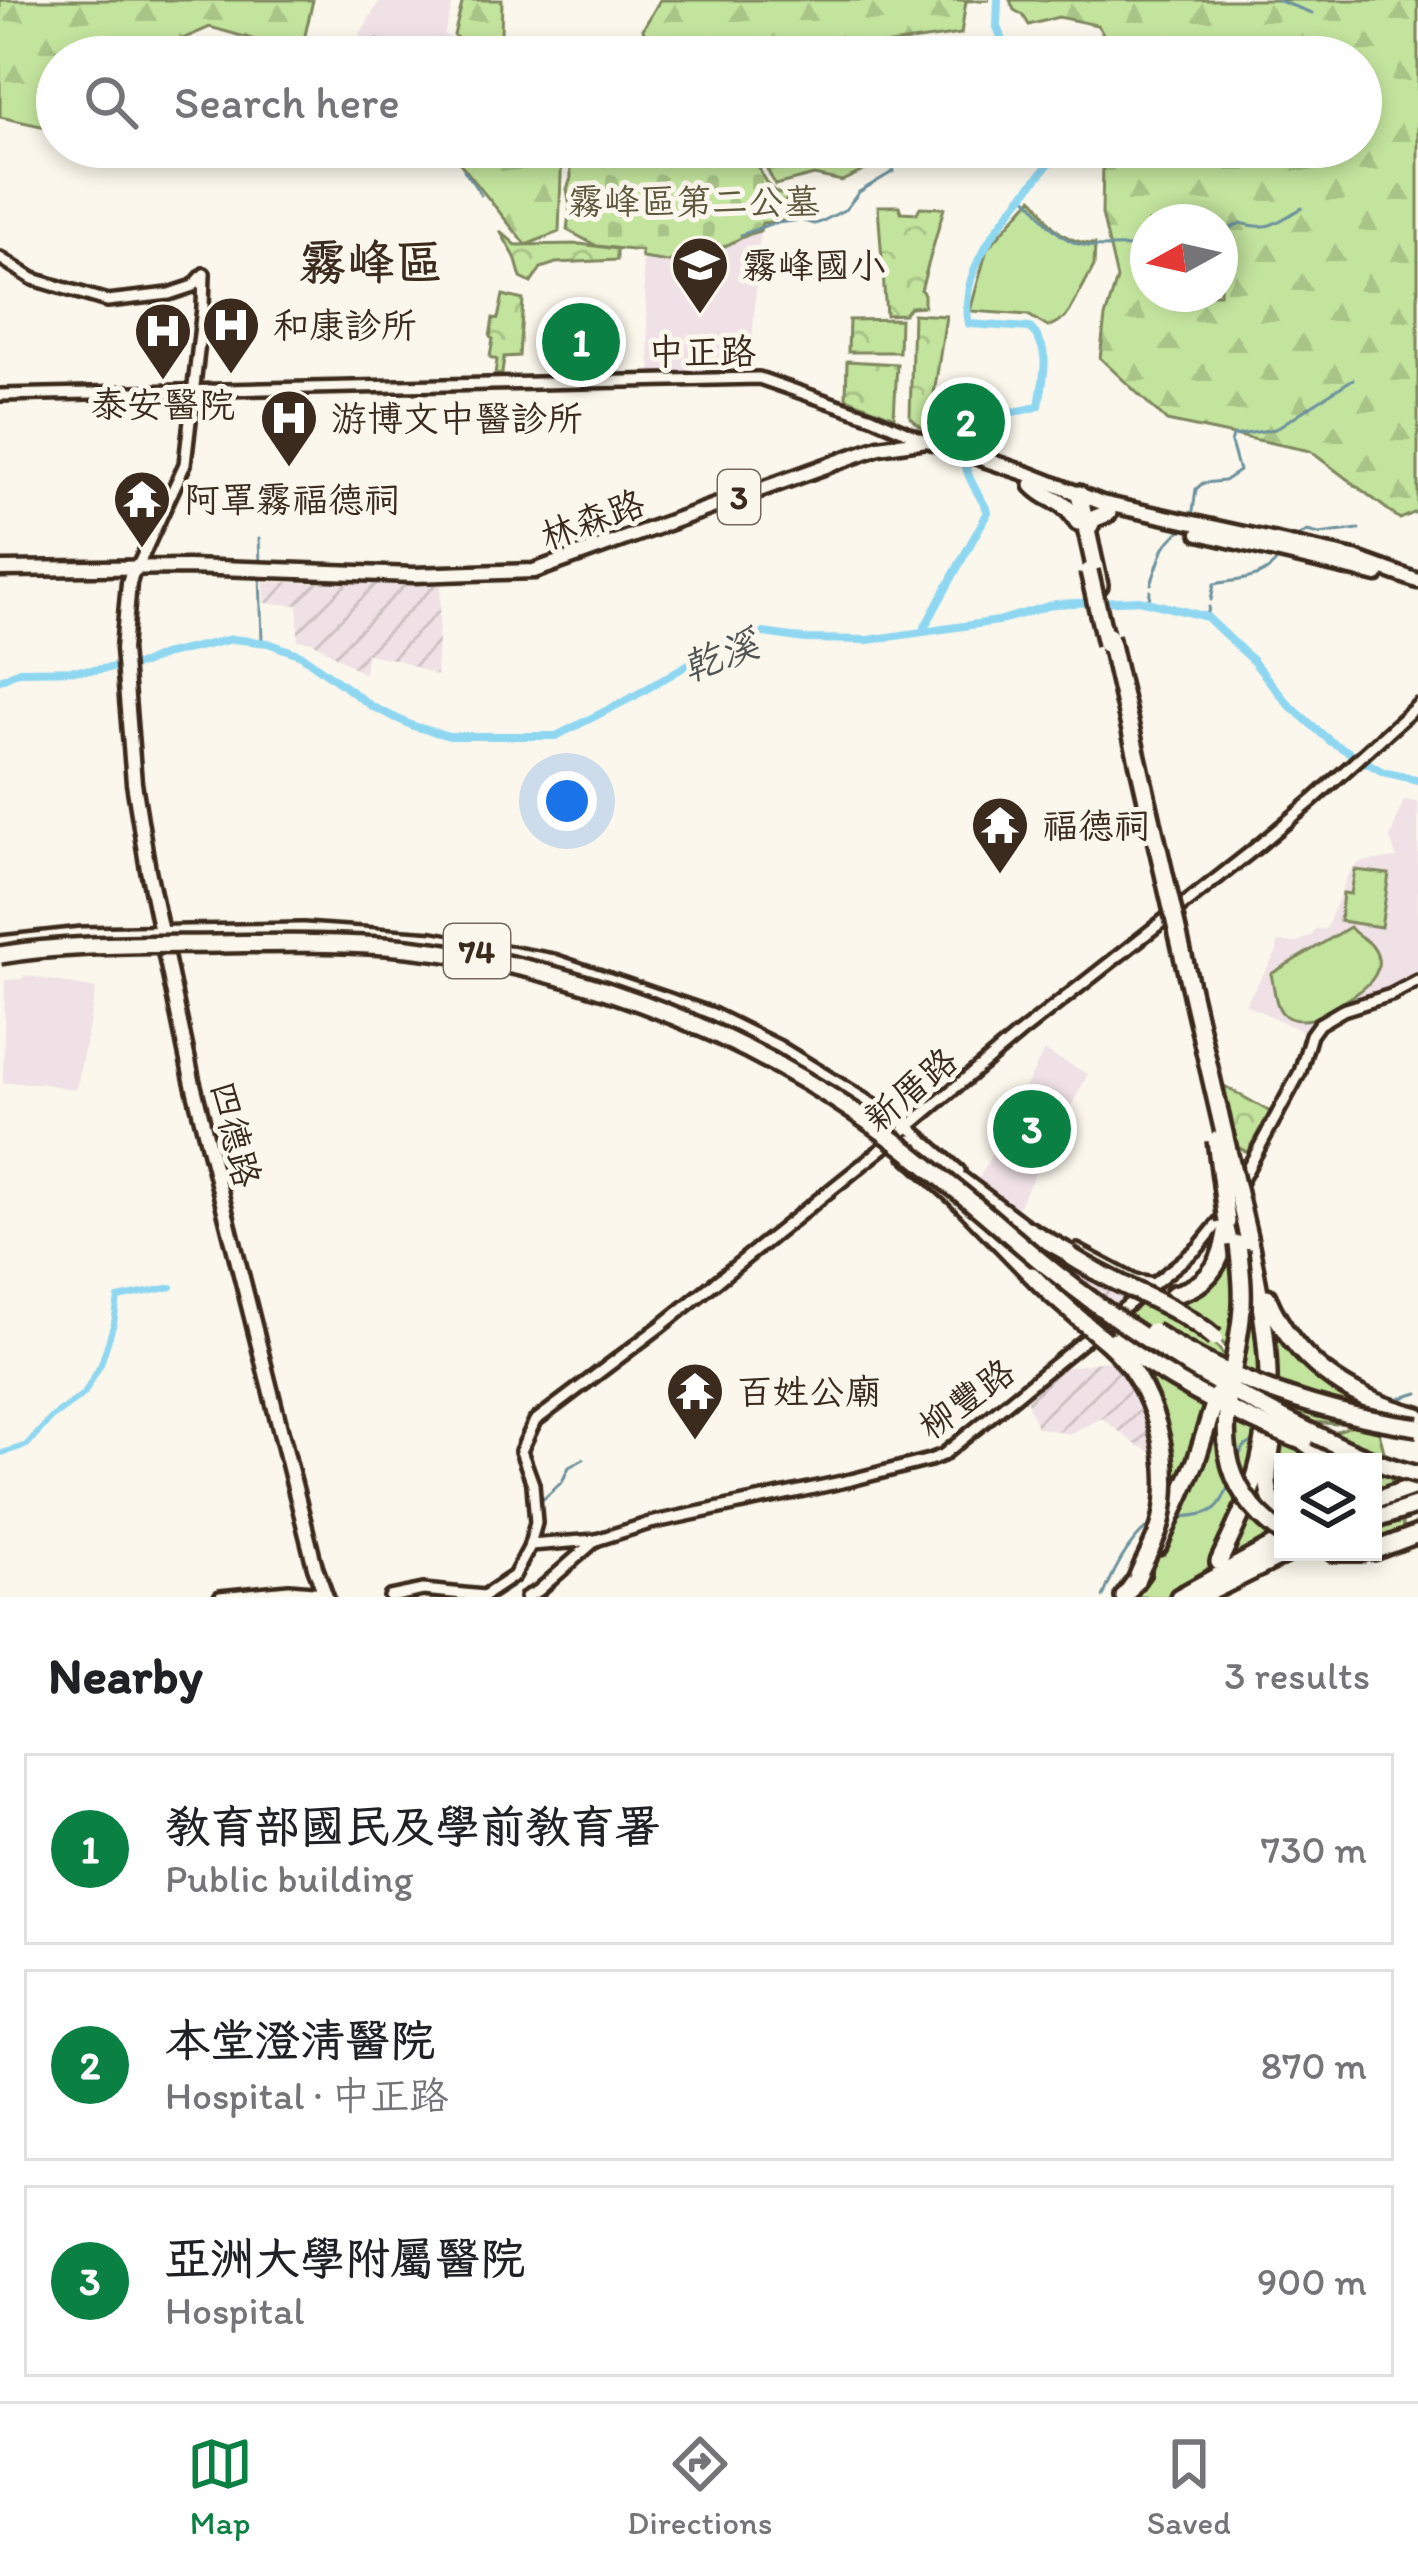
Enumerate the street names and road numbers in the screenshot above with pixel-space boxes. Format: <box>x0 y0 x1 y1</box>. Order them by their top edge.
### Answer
street label: 中正路 <box>648 330 756 373</box>
road number: 3 <box>718 470 760 524</box>
street label: 林森路 <box>534 481 650 558</box>
road number: 74 <box>444 924 510 978</box>
street label: 新厝路 <box>855 1038 966 1141</box>
street label: 四德路 <box>202 1077 269 1192</box>
street label: 柳豐路 <box>910 1349 1023 1448</box>

